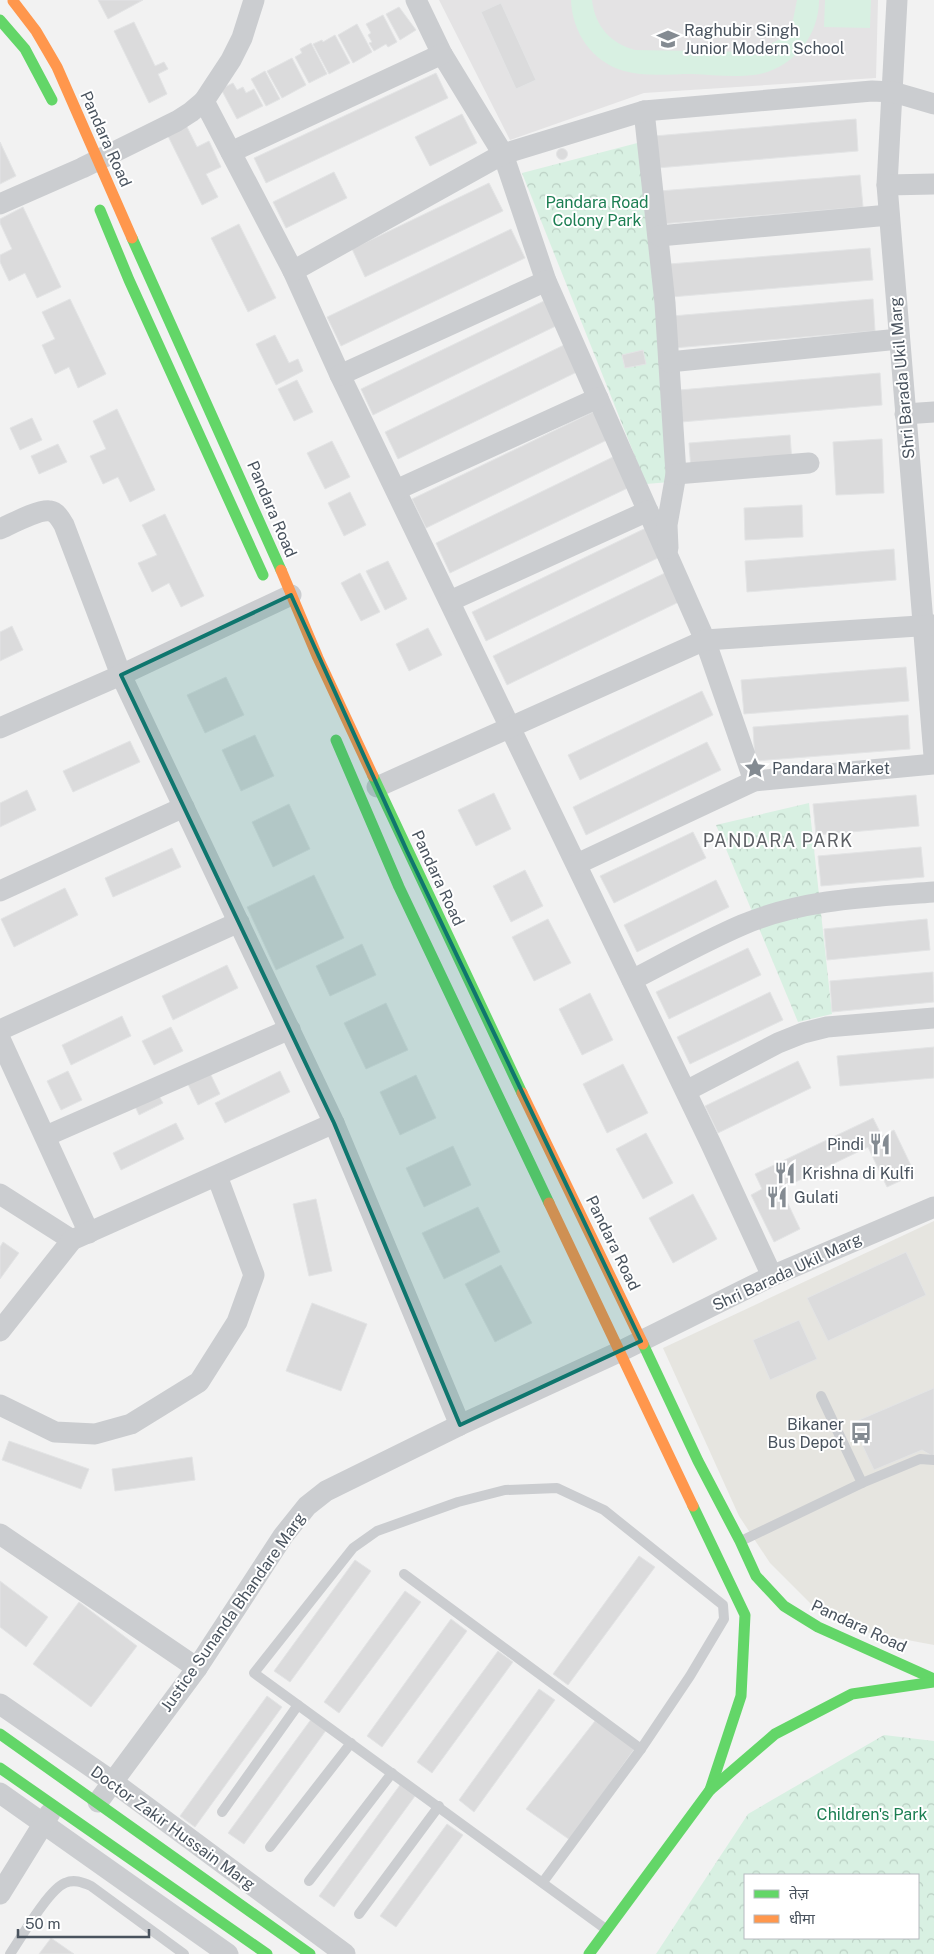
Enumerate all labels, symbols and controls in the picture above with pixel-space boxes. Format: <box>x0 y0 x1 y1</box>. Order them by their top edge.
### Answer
place label: Raghubir Singh Junior Modern School <box>684 21 845 58</box>
school or university icon: Raghubir Singh Junior Modern School <box>655 26 681 52</box>
street label: Pandara Road <box>76 88 136 190</box>
park label: Pandara Road Colony Park <box>545 193 649 230</box>
street label: Shri Barada Ukil Marg <box>885 296 919 460</box>
street label: Pandara Road <box>243 458 301 560</box>
place icon: Pandara Market <box>742 755 768 781</box>
place label: Pandara Market <box>772 759 890 778</box>
street label: Pandara Road <box>408 827 468 929</box>
district label: PANDARA PARK <box>703 830 853 851</box>
restaurant icon: Pindi <box>867 1131 893 1157</box>
place label: Pindi <box>827 1135 864 1154</box>
restaurant icon: Krishna di Kulfi <box>772 1160 798 1186</box>
place label: Krishna di Kulfi <box>802 1164 914 1183</box>
restaurant icon: Gulati <box>764 1184 790 1210</box>
place label: Gulati <box>794 1188 839 1207</box>
street label: Pandara Road <box>582 1192 644 1294</box>
street label: Shri Barada Ukil Marg <box>709 1229 865 1315</box>
place label: Bikaner Bus Depot <box>767 1415 844 1452</box>
bus stop icon: Bikaner Bus Depot <box>848 1420 874 1446</box>
street label: Justice Sunanda Bhandare Marg <box>157 1509 309 1715</box>
street label: Pandara Road <box>808 1596 910 1656</box>
street label: Doctor Zakir Hussain Marg <box>87 1762 259 1894</box>
park label: Children's Park <box>817 1805 927 1824</box>
legend <box>744 1874 919 1939</box>
text: तेज़ <box>789 1885 810 1902</box>
scale bar <box>18 1906 149 1938</box>
text: धीमा <box>789 1910 816 1927</box>
text: 50 m <box>25 1915 60 1932</box>

